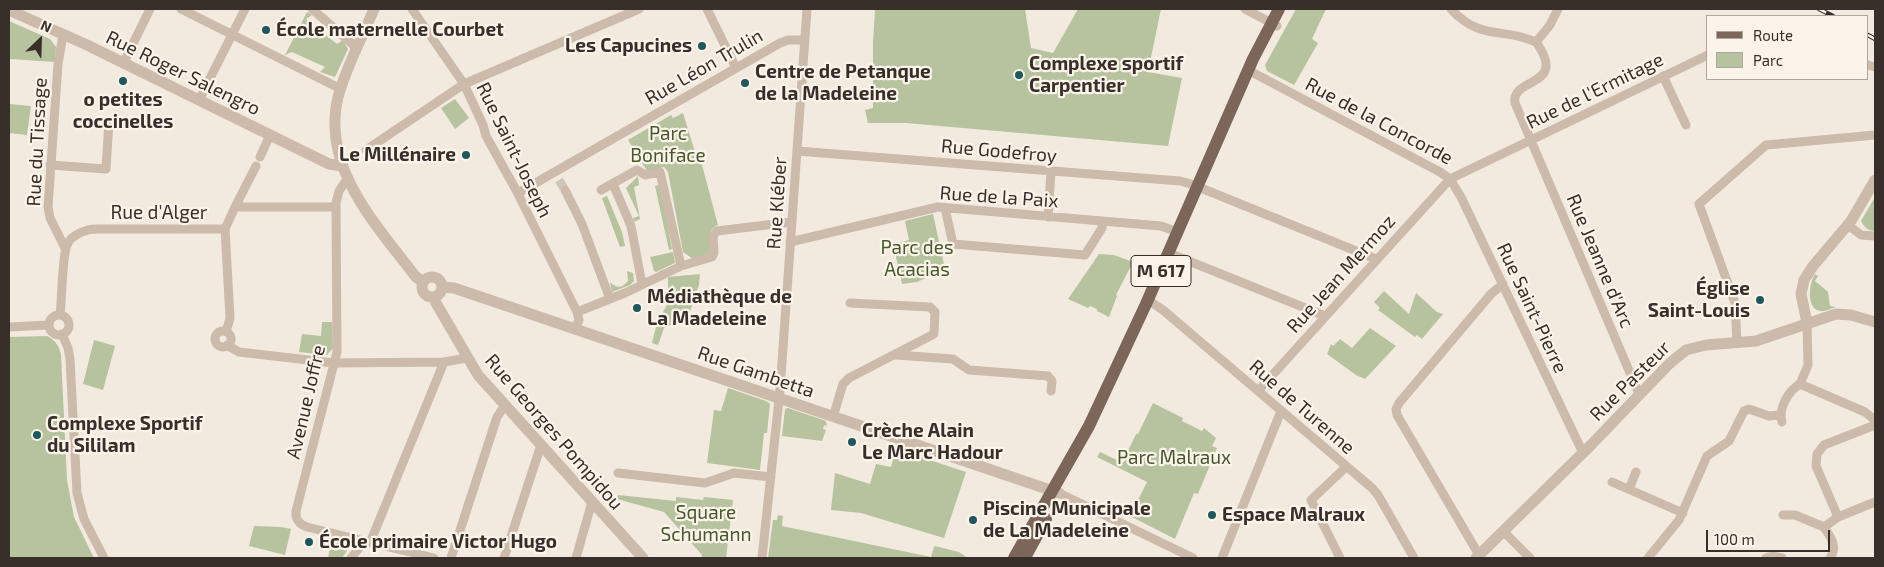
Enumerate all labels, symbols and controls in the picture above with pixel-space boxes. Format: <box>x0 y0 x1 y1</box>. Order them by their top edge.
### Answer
north arrow <box>15 15 65 65</box>
legend <box>1706 15 1869 80</box>
text: N <box>38 16 54 36</box>
place label: École maternelle Courbet <box>276 19 504 41</box>
marker: École maternelle Courbet <box>260 24 272 36</box>
street label: Rue Léon Trulin <box>641 24 767 110</box>
street label: Rue Roger Salengro <box>102 26 264 120</box>
text: Route <box>1753 26 1793 44</box>
place label: Les Capucines <box>565 35 692 57</box>
marker: Les Capucines <box>696 40 708 52</box>
street label: Rue de l'Ermitage <box>1523 48 1667 134</box>
text: Parc <box>1753 51 1783 69</box>
place label: Complexe sportif Carpentier <box>1029 53 1183 97</box>
place label: Centre de Petanque de la Madeleine <box>755 61 931 105</box>
marker: Complexe sportif Carpentier <box>1013 69 1025 81</box>
street label: Rue de la Concorde <box>1301 72 1457 170</box>
marker: o petites coccinelles <box>117 75 129 87</box>
street label: Rue du Tissage <box>22 77 52 207</box>
marker: Centre de Petanque de la Madeleine <box>739 77 751 89</box>
street label: Rue Saint-Joseph <box>471 78 557 222</box>
place label: o petites coccinelles <box>73 89 173 133</box>
park label: Parc Boniface <box>630 123 706 167</box>
street label: Rue Godefroy <box>940 135 1058 167</box>
place label: Le Millénaire <box>339 144 456 166</box>
marker: Le Millénaire <box>460 149 472 161</box>
street label: Rue Kléber <box>762 156 792 250</box>
street label: Rue de la Paix <box>939 181 1059 213</box>
street label: Rue Jeanne d'Arc <box>1562 191 1638 331</box>
street label: Rue d'Alger <box>111 202 207 224</box>
street label: Rue Jean Mermoz <box>1282 210 1400 338</box>
park label: Parc des Acacias <box>880 237 954 281</box>
street label: Rue Saint-Pierre <box>1492 239 1572 377</box>
road number: M 617 <box>1131 256 1191 286</box>
place label: Église Saint-Louis <box>1648 278 1750 322</box>
place label: Médiathèque de La Madeleine <box>647 286 792 330</box>
marker: Église Saint-Louis <box>1754 294 1766 306</box>
marker: Médiathèque de La Madeleine <box>631 302 643 314</box>
street label: Rue Pasteur <box>1585 336 1675 426</box>
street label: Rue Gambetta <box>695 341 817 403</box>
street label: Avenue Joffre <box>282 343 330 461</box>
street label: Rue Georges Pompidou <box>480 349 628 515</box>
street label: Rue de Turenne <box>1245 355 1359 459</box>
place label: Complexe Sportif du Sililam <box>47 413 202 457</box>
place label: Crèche Alain Le Marc Hadour <box>862 420 1003 464</box>
marker: Complexe Sportif du Sililam <box>31 429 43 441</box>
marker: Crèche Alain Le Marc Hadour <box>846 436 858 448</box>
park label: Parc Malraux <box>1117 447 1231 469</box>
place label: Piscine Municipale de La Madeleine <box>983 498 1151 542</box>
park label: Square Schumann <box>661 502 751 546</box>
place label: Espace Malraux <box>1222 504 1365 526</box>
marker: Espace Malraux <box>1206 509 1218 521</box>
marker: Piscine Municipale de La Madeleine <box>967 514 979 526</box>
scale bar <box>1709 520 1833 552</box>
text: 100 m <box>1714 530 1755 548</box>
place label: École primaire Victor Hugo <box>319 531 557 553</box>
marker: École primaire Victor Hugo <box>303 536 315 548</box>

